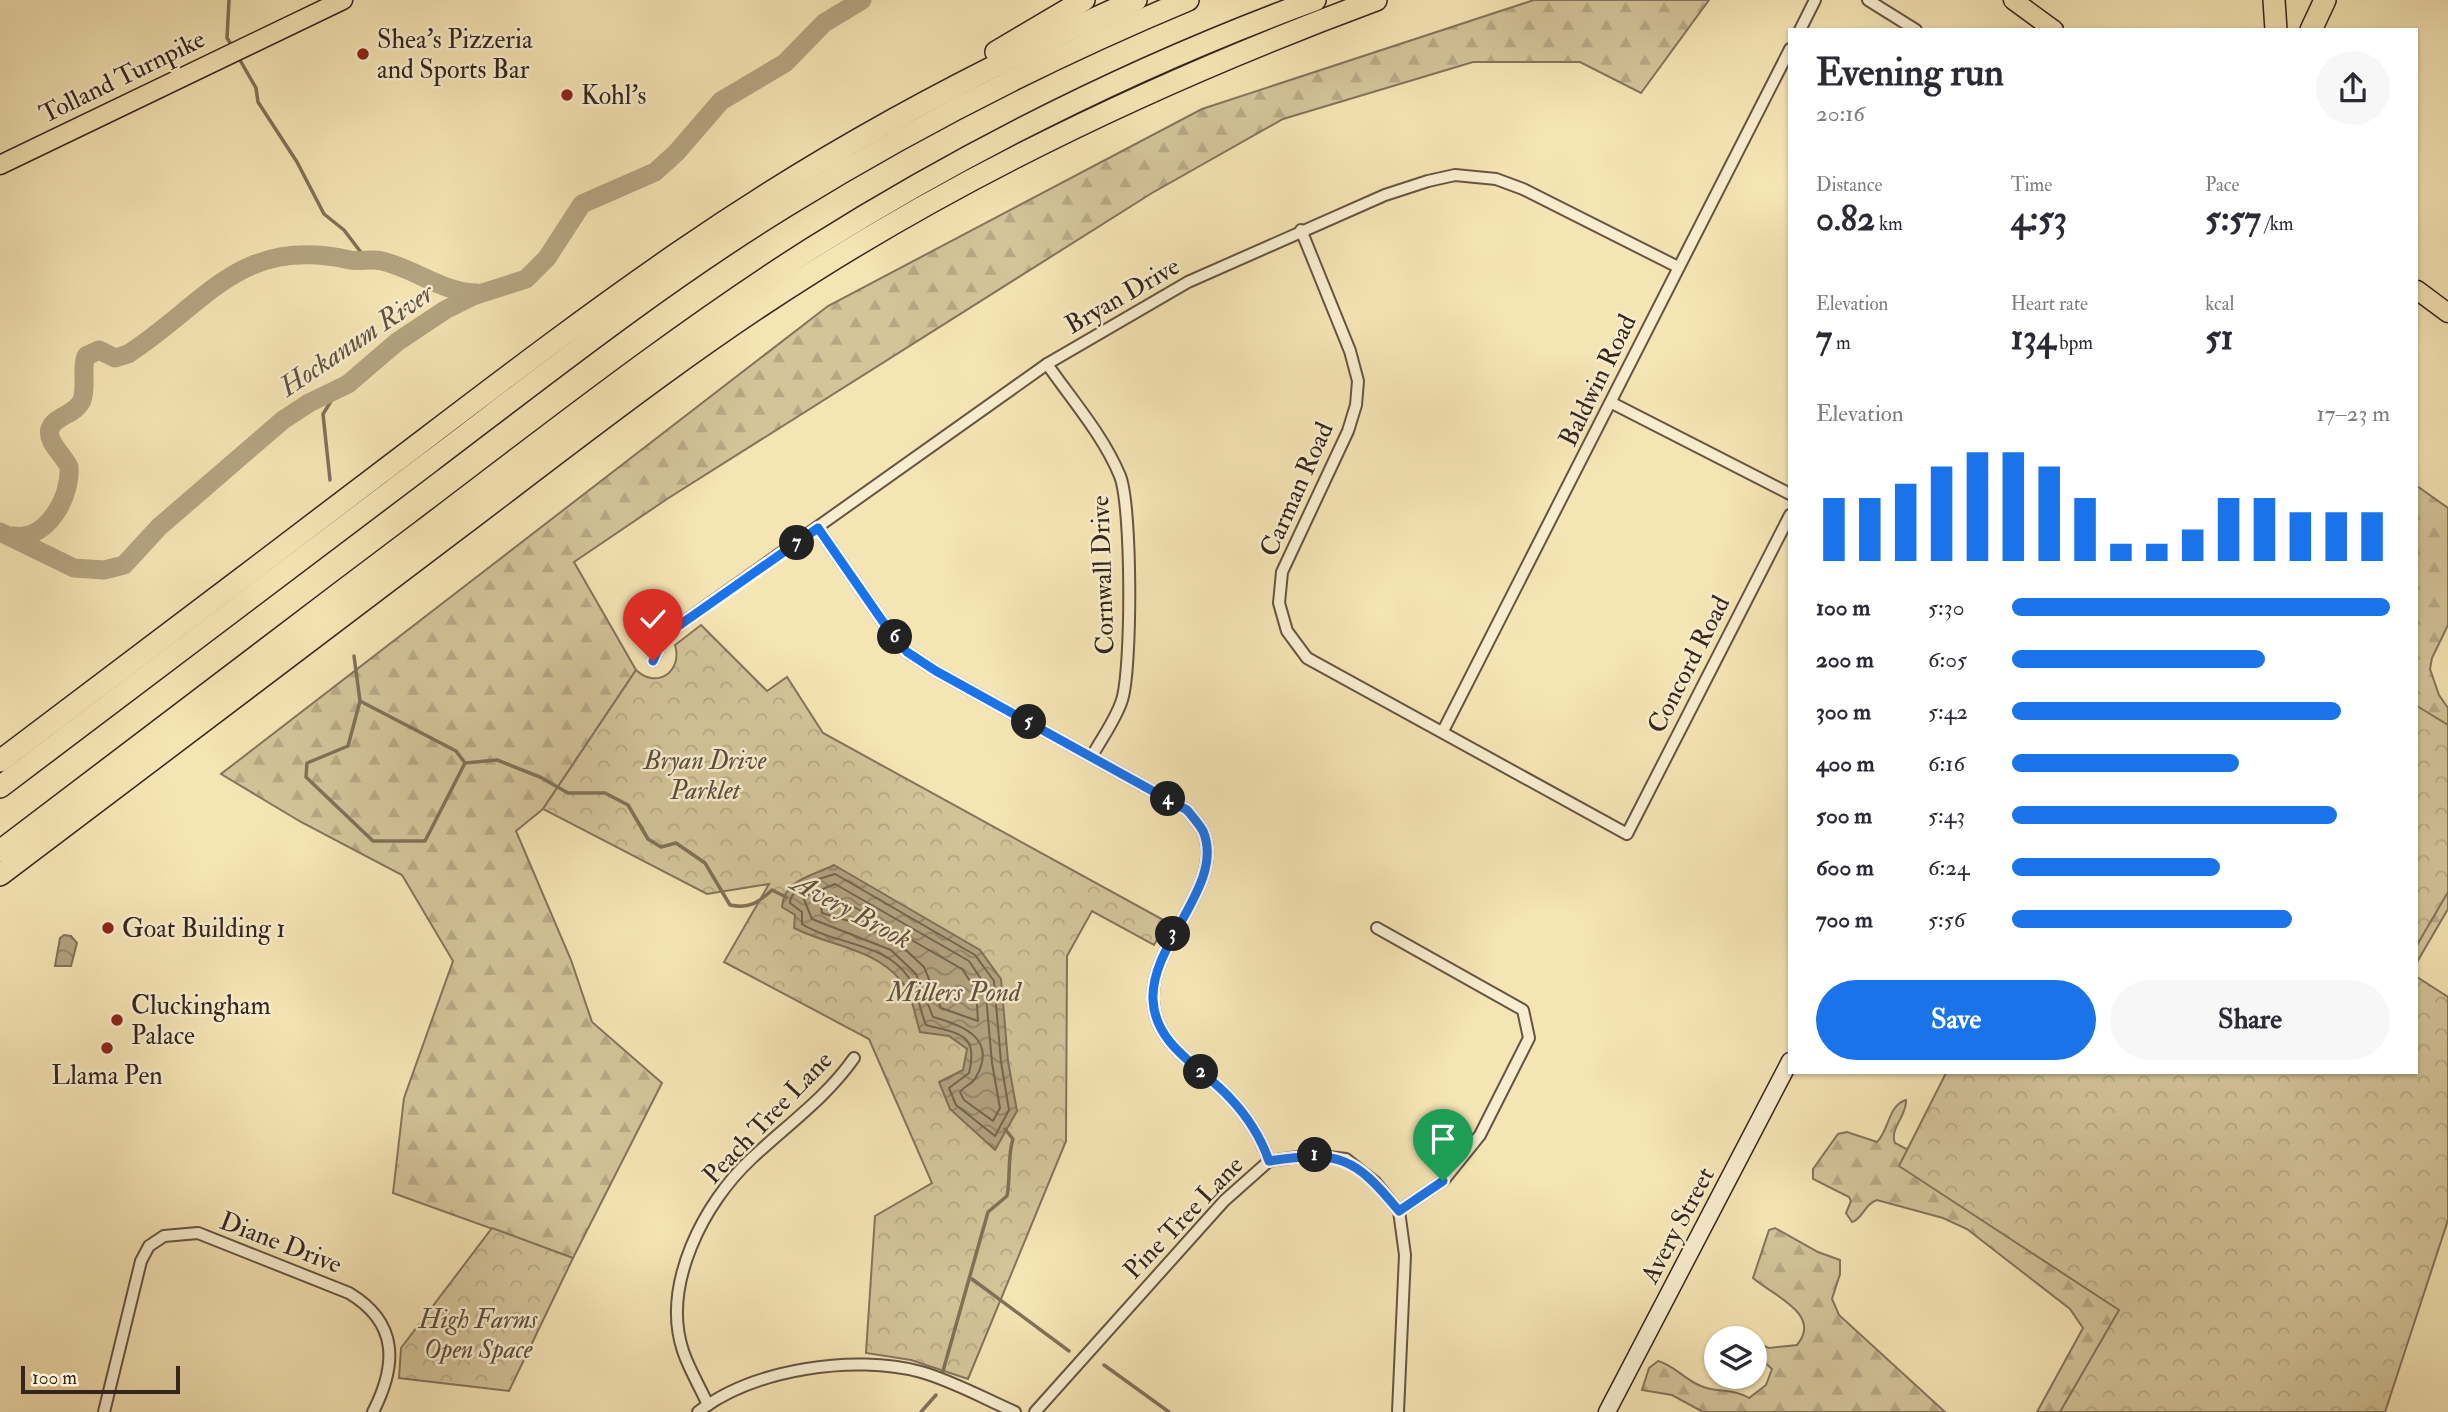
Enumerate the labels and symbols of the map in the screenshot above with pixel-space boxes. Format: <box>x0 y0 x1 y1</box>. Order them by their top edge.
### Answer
street label: Tolland Turnpike <box>35 23 211 132</box>
place label: Shea's Pizzeria and Sports Bar <box>377 24 533 87</box>
marker: Shea's Pizzeria and Sports Bar <box>355 46 371 62</box>
place label: Kohl's <box>581 80 647 112</box>
marker: Kohl's <box>559 87 575 103</box>
street label: Bryan Drive <box>1059 250 1186 341</box>
water label: Hockanum River <box>271 275 442 406</box>
street label: Baldwin Road <box>1552 309 1644 452</box>
street label: Carman Road <box>1253 417 1341 561</box>
street label: Cornwall Drive <box>1084 495 1122 655</box>
pin: 7 <box>780 526 814 560</box>
pin <box>623 589 683 661</box>
street label: Concord Road <box>1641 590 1737 739</box>
pin: 6 <box>878 620 912 654</box>
pin: 5 <box>1012 704 1046 740</box>
park label: Bryan Drive Parklet <box>642 745 767 807</box>
pin: 4 <box>1150 782 1186 816</box>
water label: Avery Brook <box>783 864 917 957</box>
place label: Goat Building 1 <box>122 913 286 945</box>
pin: 3 <box>1156 916 1190 951</box>
marker: Goat Building 1 <box>100 920 116 936</box>
water label: Millers Pond <box>885 975 1023 1010</box>
place label: Cluckingham Palace <box>131 990 271 1052</box>
marker: Cluckingham Palace <box>109 1012 125 1028</box>
marker: Llama Pen <box>99 1040 115 1056</box>
street label: Peach Tree Lane <box>696 1044 839 1191</box>
pin: 2 <box>1184 1054 1218 1090</box>
place label: Llama Pen <box>51 1060 163 1092</box>
pin <box>1413 1109 1473 1181</box>
pin: 1 <box>1298 1138 1332 1172</box>
street label: Pine Tree Lane <box>1117 1149 1250 1286</box>
street label: Avery Street <box>1633 1162 1722 1290</box>
street label: Diane Drive <box>215 1205 346 1281</box>
park label: High Farms Open Space <box>418 1304 538 1366</box>
scale bar <box>21 1363 180 1395</box>

